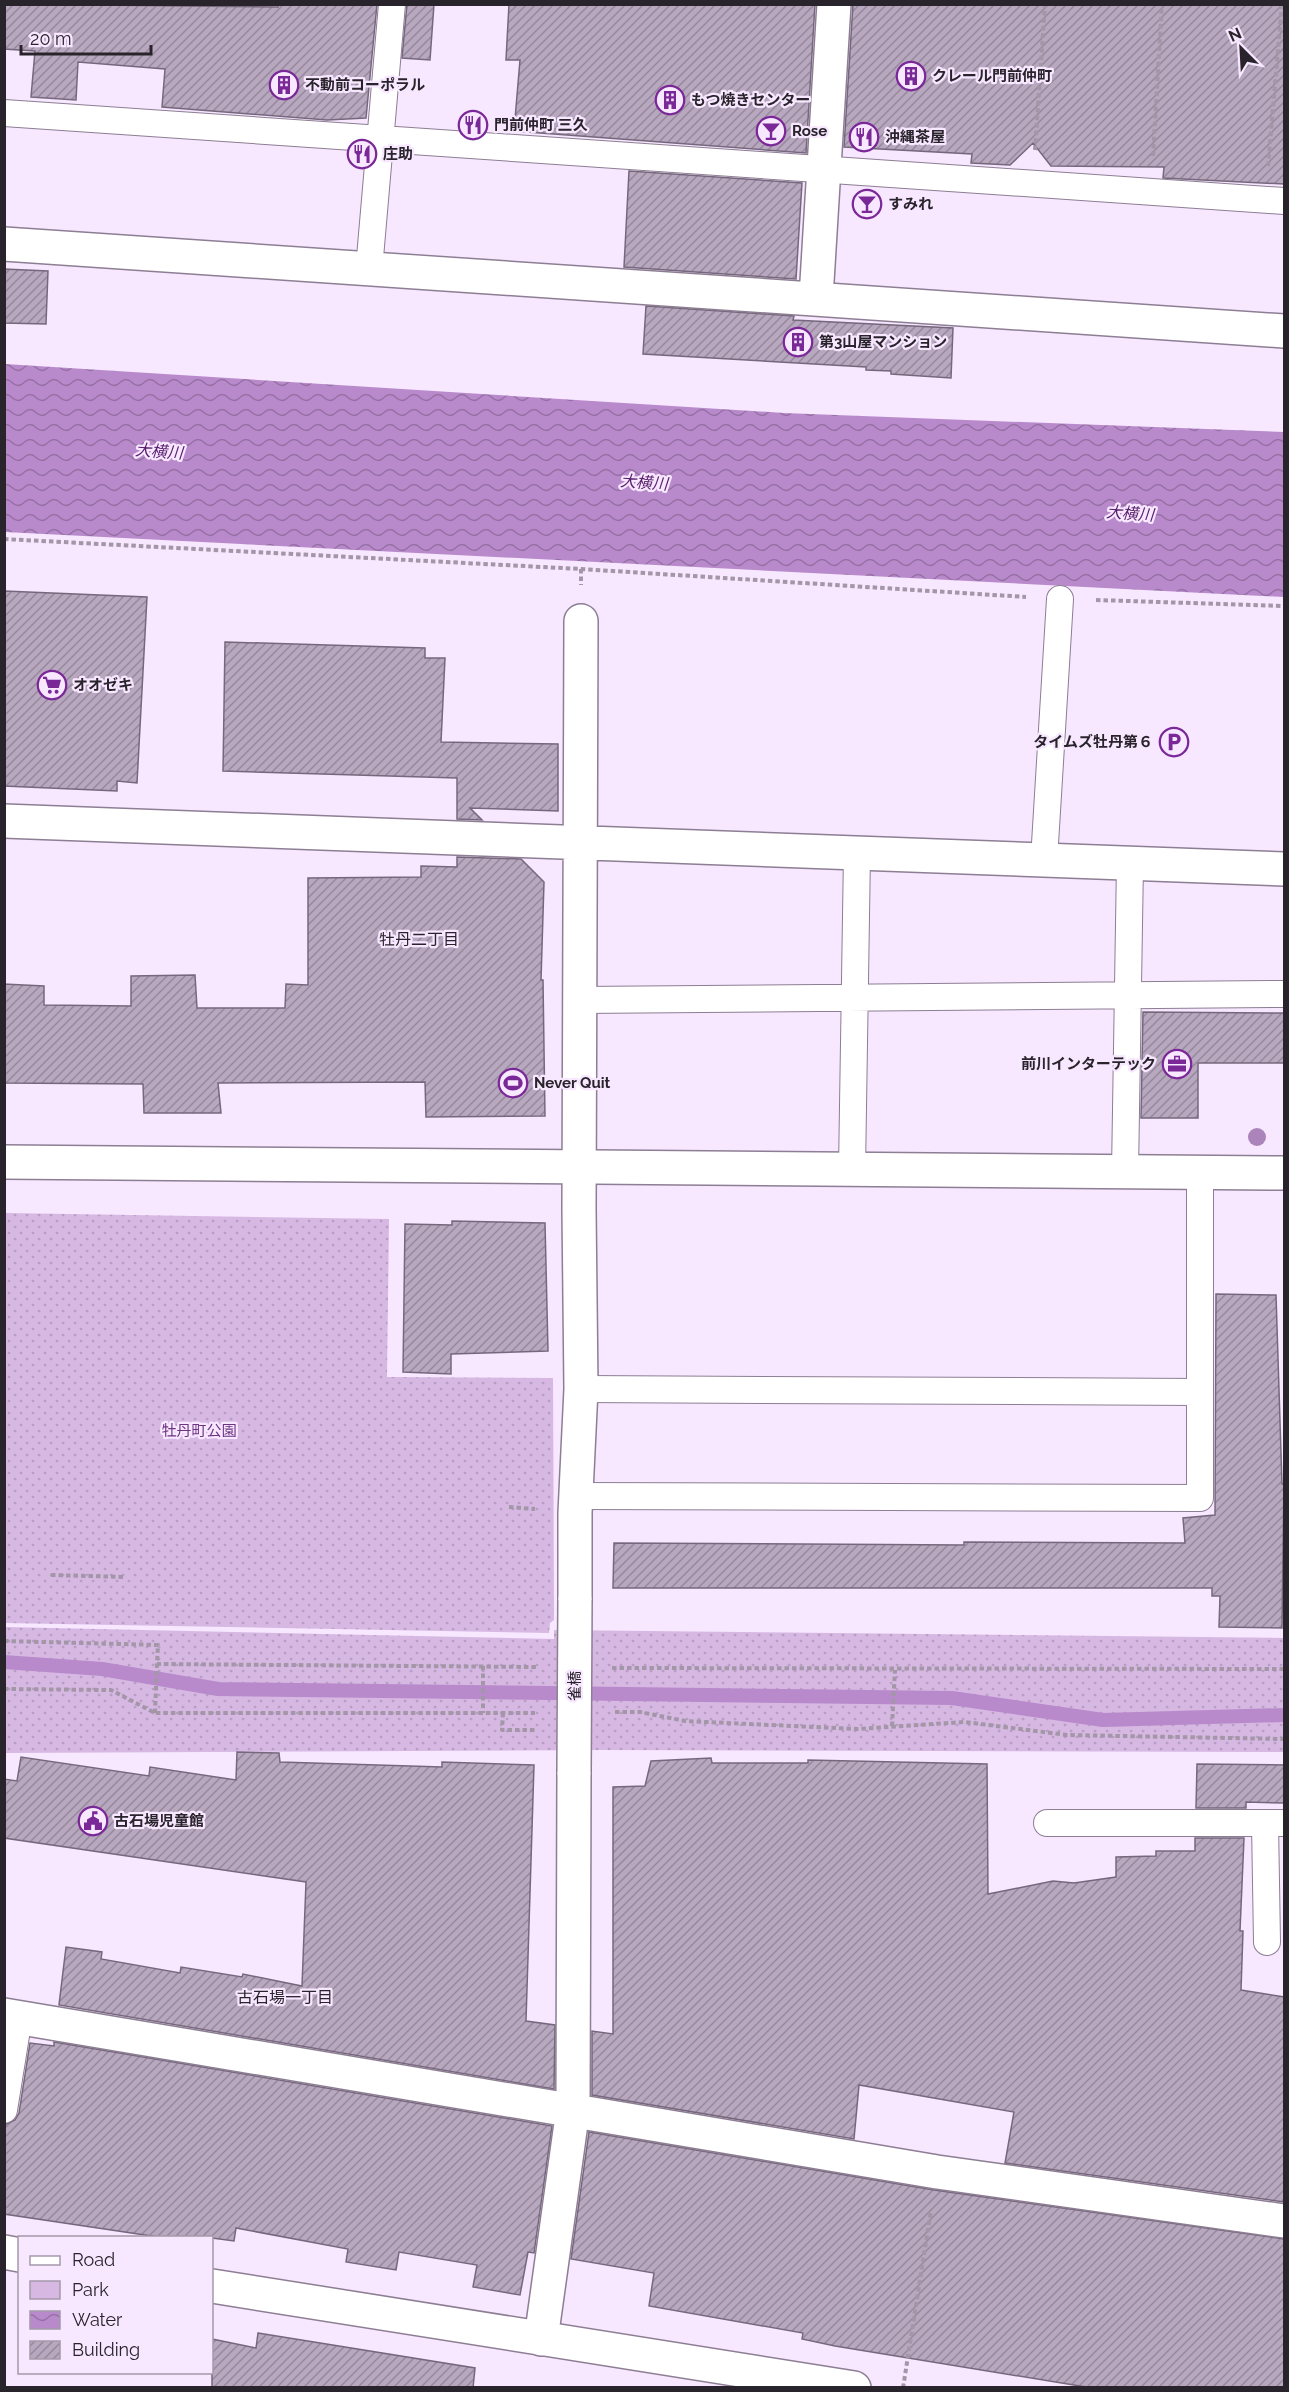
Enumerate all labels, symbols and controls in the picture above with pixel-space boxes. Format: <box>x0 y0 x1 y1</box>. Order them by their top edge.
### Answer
scale bar <box>21 18 152 56</box>
north arrow <box>1211 18 1271 78</box>
text: N <box>1226 24 1245 46</box>
text: 20 m <box>30 28 72 49</box>
building icon: クレール門前仲町 <box>895 60 927 92</box>
place label: クレール門前仲町 <box>932 67 1052 85</box>
building icon: 不動前コーポラル <box>268 69 300 101</box>
place label: 不動前コーポラル <box>305 76 425 94</box>
building icon: もつ焼きセンター <box>654 84 686 116</box>
place label: もつ焼きセンター <box>691 91 810 109</box>
restaurant icon: 門前仲町 三久 <box>457 109 489 141</box>
bar icon: Rose <box>755 115 787 147</box>
place label: 門前仲町 三久 <box>494 116 588 134</box>
restaurant icon: 沖縄茶屋 <box>848 121 880 153</box>
place label: Rose <box>792 122 827 140</box>
place label: 沖縄茶屋 <box>885 128 945 146</box>
restaurant icon: 庄助 <box>346 138 378 170</box>
place label: 庄助 <box>383 145 413 163</box>
bar icon: すみれ <box>851 188 883 220</box>
place label: すみれ <box>888 195 933 213</box>
building icon: 第3山屋マンション <box>782 326 814 358</box>
place label: 第3山屋マンション <box>819 333 947 351</box>
water label: 大横川 <box>134 440 186 463</box>
water label: 大横川 <box>619 471 671 494</box>
water label: 大横川 <box>1105 502 1157 525</box>
supermarket icon: オオゼキ <box>36 669 68 701</box>
place label: オオゼキ <box>73 676 133 694</box>
parking icon: タイムズ牡丹第６ <box>1158 726 1190 758</box>
place label: タイムズ牡丹第６ <box>1033 733 1153 751</box>
district label: 牡丹二丁目 <box>379 930 459 949</box>
office icon: 前川インターテック <box>1161 1048 1193 1080</box>
place label: 前川インターテック <box>1021 1055 1156 1073</box>
sports icon: Never Quit <box>497 1067 529 1099</box>
place label: Never Quit <box>534 1074 611 1092</box>
park label: 牡丹町公園 <box>161 1422 237 1440</box>
street label: 雀橋 <box>566 1671 584 1701</box>
public building icon: 古石場児童館 <box>77 1805 109 1837</box>
place label: 古石場児童館 <box>114 1812 204 1830</box>
district label: 古石場一丁目 <box>237 1988 333 2007</box>
legend <box>18 2236 213 2374</box>
text: Road <box>72 2249 115 2270</box>
text: Park <box>72 2279 109 2300</box>
text: Water <box>72 2309 123 2330</box>
text: Building <box>72 2339 140 2360</box>

